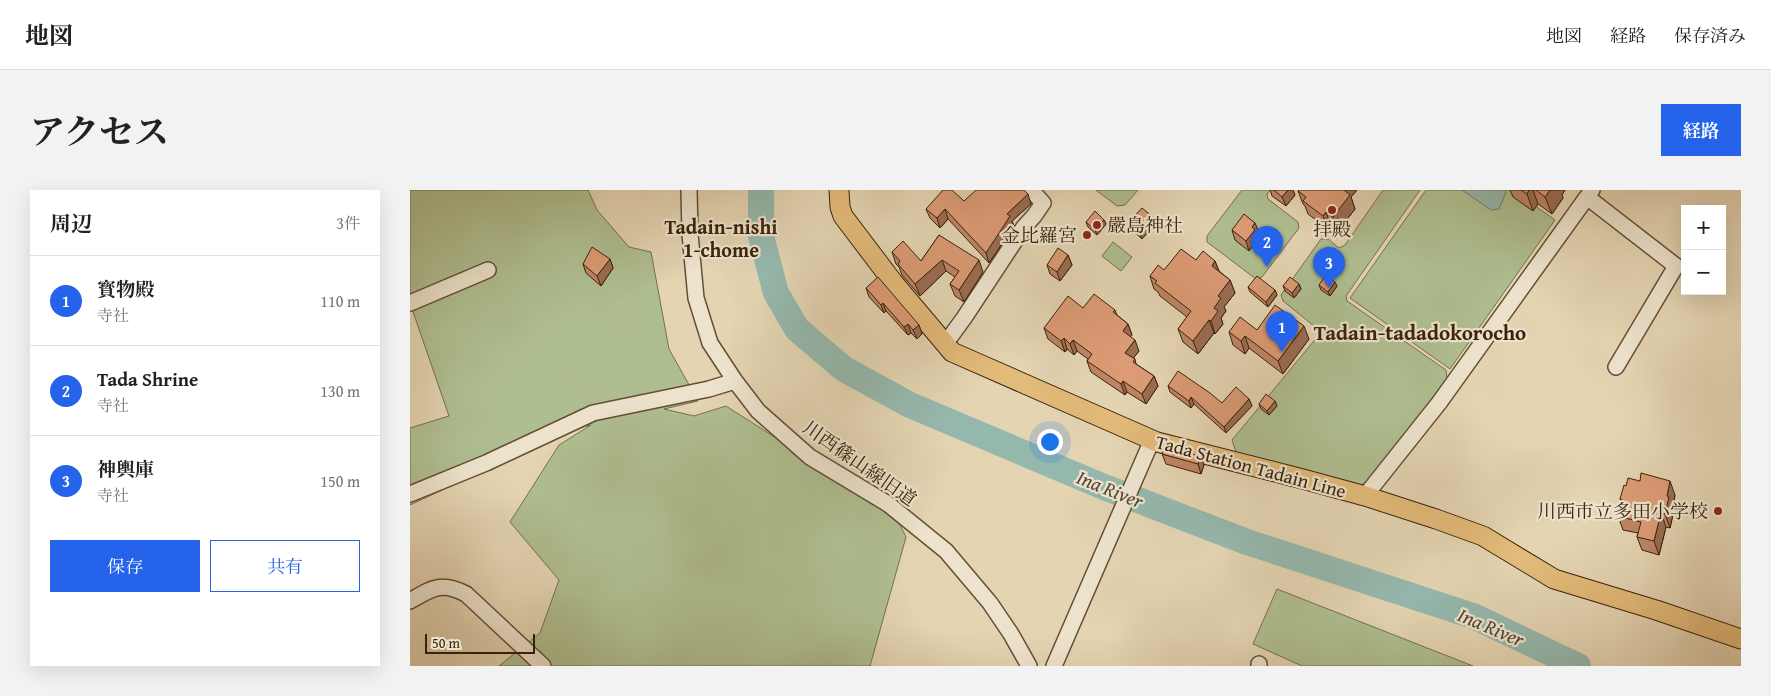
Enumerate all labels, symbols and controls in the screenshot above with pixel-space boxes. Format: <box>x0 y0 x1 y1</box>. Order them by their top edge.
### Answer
text: 地図 <box>25 18 73 53</box>
text: 地図 <box>1546 22 1582 49</box>
text: 経路 <box>1610 22 1646 49</box>
text: 保存済み <box>1674 22 1746 49</box>
button: 経路 <box>1661 104 1741 156</box>
text: アクセス <box>30 106 169 157</box>
marker: 拝殿 <box>1326 204 1338 216</box>
map controls <box>1681 205 1726 295</box>
button: + <box>1681 205 1726 250</box>
text: 周辺 <box>50 208 92 239</box>
text: 3件 <box>336 211 360 235</box>
place label: 嚴島神社 <box>1107 211 1183 239</box>
district label: Tadain-nishi 1-chome <box>665 212 777 264</box>
place label: 拝殿 <box>1313 215 1351 243</box>
marker: 嚴島神社 <box>1091 219 1103 231</box>
place label: 金比羅宮 <box>1001 221 1077 249</box>
pin: 2 <box>1251 226 1283 267</box>
marker: 金比羅宮 <box>1081 229 1093 241</box>
pin: 3 <box>1313 247 1345 288</box>
button: − <box>1681 250 1726 295</box>
text: 寳物殿 <box>97 275 154 303</box>
text: 1 <box>62 289 70 313</box>
text: 110 m <box>320 289 360 313</box>
text: 寺社 <box>97 303 129 327</box>
pin: 1 <box>1266 311 1298 352</box>
district label: Tadain-tadadokorocho <box>1314 317 1526 348</box>
text: Tada Shrine <box>97 365 198 393</box>
text: 2 <box>62 379 70 403</box>
text: 130 m <box>320 379 360 403</box>
text: 寺社 <box>97 393 129 417</box>
street label: 川西篠山線旧道 <box>797 413 923 513</box>
street label: Tada Station Tadain Line <box>1153 427 1349 505</box>
your location <box>1037 429 1063 455</box>
text: 神輿庫 <box>97 455 154 483</box>
water label: Ina River <box>1073 462 1148 515</box>
text: 3 <box>62 469 70 493</box>
text: 150 m <box>320 469 360 493</box>
text: 寺社 <box>97 483 129 507</box>
place label: 川西市立多田小学校 <box>1537 497 1708 525</box>
marker: 川西市立多田小学校 <box>1712 505 1724 517</box>
button: 保存 <box>50 540 200 592</box>
button: 共有 <box>210 540 360 592</box>
water label: Ina River <box>1454 600 1529 654</box>
scale bar <box>425 631 535 654</box>
text: 50 m <box>432 633 460 653</box>

